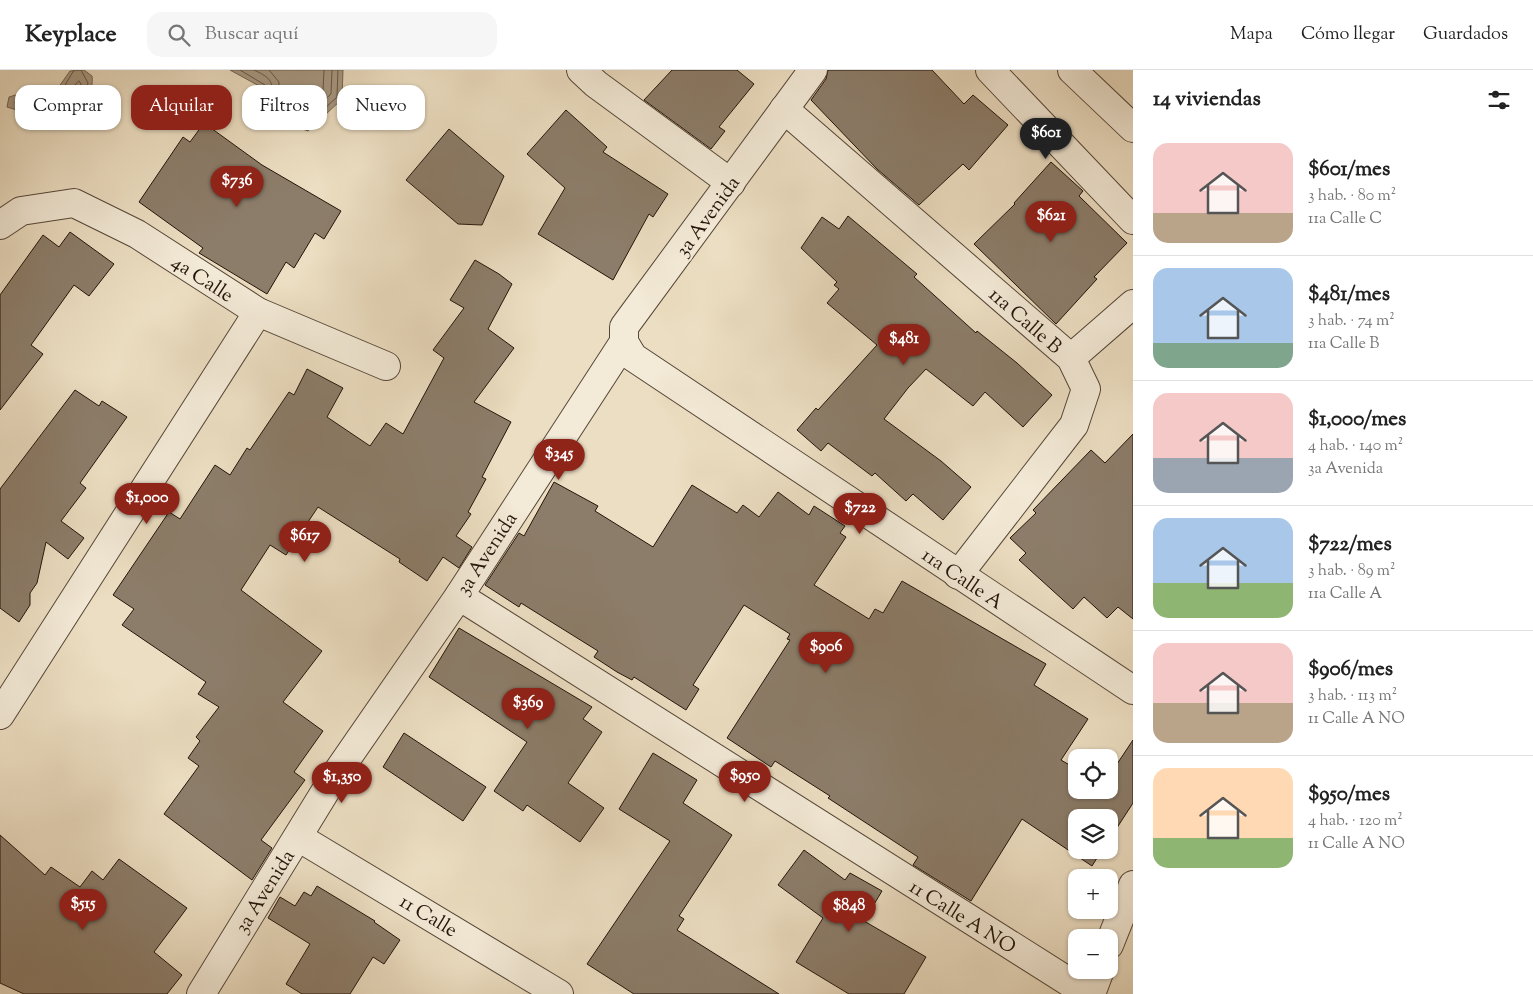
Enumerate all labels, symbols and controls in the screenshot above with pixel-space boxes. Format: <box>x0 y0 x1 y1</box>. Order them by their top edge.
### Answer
search box <box>147 12 497 57</box>
text: Keyplace <box>25 18 117 52</box>
icon: search <box>165 21 193 49</box>
text: Buscar aquí <box>205 21 299 48</box>
text: Mapa <box>1230 22 1273 48</box>
text: Cómo llegar <box>1301 22 1395 48</box>
text: Guardados <box>1423 22 1508 48</box>
chip: Comprar <box>15 85 121 130</box>
chip: Alquilar <box>131 85 232 130</box>
chip: Filtros <box>242 85 327 130</box>
chip: Nuevo <box>337 85 425 130</box>
text: 14 viviendas <box>1153 85 1261 115</box>
icon: filters <box>1485 86 1513 114</box>
pin: $601 <box>1016 118 1076 160</box>
text: $601 <box>1031 122 1061 145</box>
text: $601/mes <box>1308 155 1390 185</box>
icon: home <box>1193 163 1253 223</box>
pin: $736 <box>207 166 267 208</box>
text: $736 <box>222 170 252 193</box>
street label: 3a Avenida <box>670 171 748 264</box>
text: 3 hab. · 80 m² <box>1308 185 1396 208</box>
pin: $621 <box>1021 200 1081 243</box>
text: $621 <box>1036 205 1066 228</box>
text: 11a Calle C <box>1308 208 1382 231</box>
street label: 4a Calle <box>165 249 238 311</box>
text: $481/mes <box>1308 280 1390 310</box>
street label: 11a Calle B <box>981 282 1068 362</box>
icon: home <box>1193 288 1253 348</box>
text: 3 hab. · 74 m² <box>1308 310 1395 333</box>
pin: $481 <box>874 324 934 366</box>
text: $481 <box>889 328 919 351</box>
text: 11a Calle B <box>1308 333 1379 356</box>
text: $1,000/mes <box>1308 405 1406 435</box>
icon: home <box>1193 413 1253 473</box>
text: 4 hab. · 140 m² <box>1308 435 1403 458</box>
pin: $345 <box>529 438 589 481</box>
text: $345 <box>545 443 573 466</box>
text: 3a Avenida <box>1308 458 1383 481</box>
pin: $1,000 <box>106 482 188 525</box>
text: $1,000 <box>126 487 168 510</box>
pin: $722 <box>830 492 890 535</box>
text: $722 <box>844 497 876 520</box>
street label: 3a Avenida <box>450 507 526 602</box>
pin: $617 <box>275 520 335 563</box>
text: $617 <box>290 525 320 548</box>
text: $722/mes <box>1308 530 1392 560</box>
icon: home <box>1193 538 1253 598</box>
street label: 11a Calle A <box>915 542 1008 618</box>
text: 3 hab. · 89 m² <box>1308 560 1396 583</box>
text: 11a Calle A <box>1308 583 1382 606</box>
pin: $906 <box>796 632 856 674</box>
text: $906 <box>810 636 842 659</box>
text: $906/mes <box>1308 655 1393 685</box>
icon: home <box>1193 663 1253 723</box>
text: 3 hab. · 113 m² <box>1308 685 1397 708</box>
pin: $369 <box>498 688 558 730</box>
text: $369 <box>513 692 543 715</box>
text: 11 Calle A NO <box>1308 708 1405 731</box>
map controls <box>1068 749 1118 979</box>
button: locate <box>1068 749 1118 799</box>
pin: $950 <box>715 760 775 803</box>
pin: $1,350 <box>301 762 383 804</box>
text: $950 <box>730 765 760 788</box>
text: $1,350 <box>323 766 361 789</box>
text: $950/mes <box>1308 780 1390 810</box>
icon: home <box>1193 788 1253 848</box>
button: layers <box>1068 809 1118 859</box>
text: 4 hab. · 120 m² <box>1308 810 1403 833</box>
text: 11 Calle A NO <box>1308 833 1405 856</box>
street label: 3a Avenida <box>229 845 303 940</box>
button: + <box>1068 869 1118 919</box>
street label: 11 Calle A NO <box>903 874 1021 962</box>
pin: $515 <box>53 888 113 931</box>
street label: 11 Calle <box>393 888 462 946</box>
pin: $848 <box>819 890 879 933</box>
text: $515 <box>71 893 95 916</box>
text: $848 <box>833 895 865 918</box>
button: − <box>1068 929 1118 979</box>

